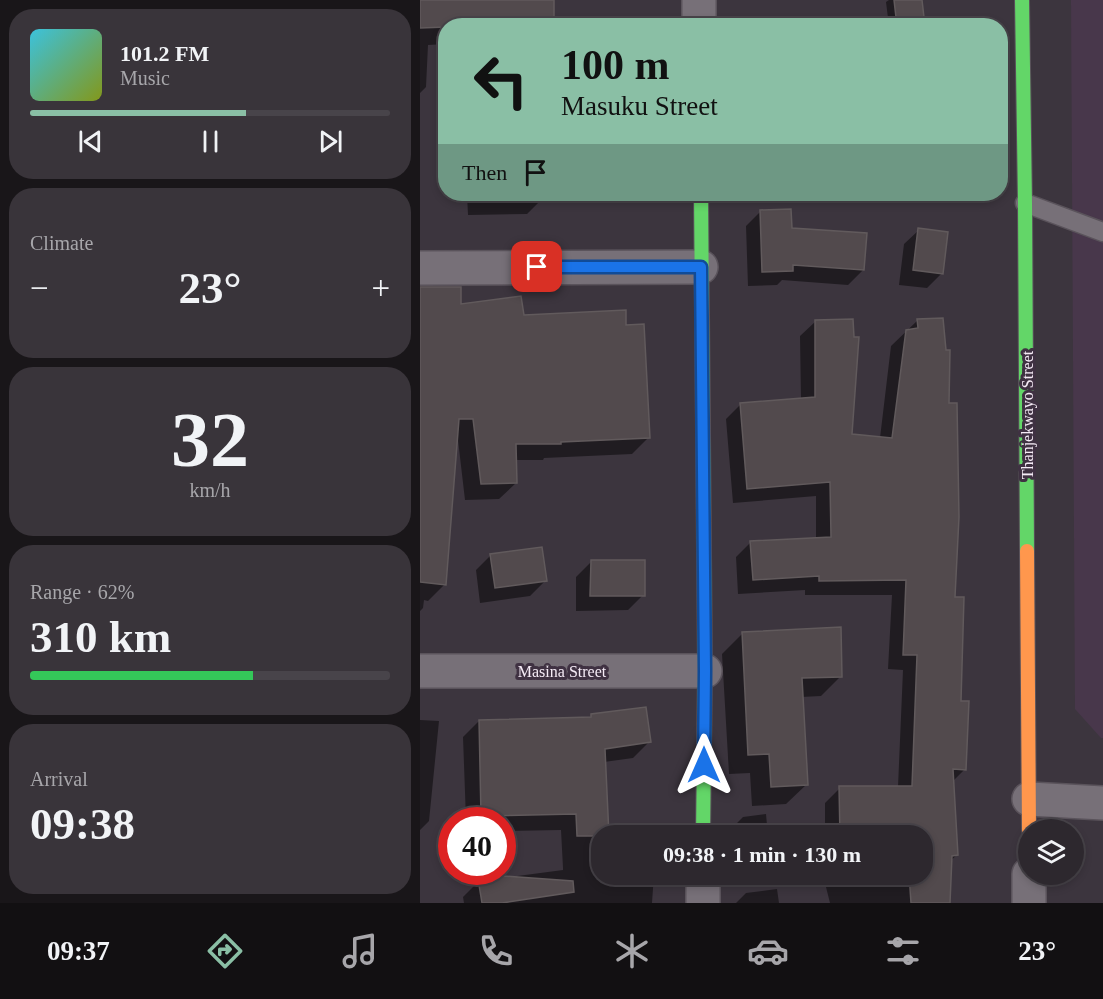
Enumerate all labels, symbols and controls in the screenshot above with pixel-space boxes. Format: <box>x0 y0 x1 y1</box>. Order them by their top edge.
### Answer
text: 101.2 FM <box>120 41 209 66</box>
icon: left <box>462 42 540 120</box>
text: 100 m <box>561 42 670 88</box>
text: Music <box>120 67 170 89</box>
text: Masuku Street <box>561 91 718 121</box>
icon: previous <box>74 125 107 158</box>
icon: pause <box>194 125 227 158</box>
icon: next <box>314 125 347 158</box>
icon: arrive <box>519 156 552 189</box>
text: Then <box>462 160 507 185</box>
text: Climate <box>30 232 93 254</box>
pin <box>511 241 562 292</box>
icon: arrive <box>520 250 553 283</box>
text: 23° <box>179 263 242 313</box>
text: − <box>30 270 49 306</box>
text: + <box>371 270 390 306</box>
street label: Thanjekwayo Street <box>1019 350 1037 479</box>
text: 32 <box>171 396 249 483</box>
text: km/h <box>189 479 231 501</box>
text: Range · 62% <box>30 581 134 603</box>
text: 310 km <box>30 612 171 662</box>
street label: Masina Street <box>518 663 607 680</box>
position arrow <box>672 733 736 797</box>
text: Arrival <box>30 768 88 790</box>
text: 09:38 <box>30 799 135 849</box>
speed limit sign: 40 <box>438 807 516 885</box>
map controls <box>1018 819 1084 885</box>
button: layers <box>1018 819 1084 885</box>
text: 09:38 · 1 min · 130 m <box>663 842 861 867</box>
icon: directions <box>204 930 246 972</box>
icon: music <box>339 930 381 972</box>
icon: phone <box>475 930 517 972</box>
icon: climate <box>611 930 653 972</box>
icon: car <box>747 930 789 972</box>
icon: filters <box>882 930 924 972</box>
text: 09:37 <box>47 936 110 966</box>
text: 23° <box>1018 936 1056 966</box>

